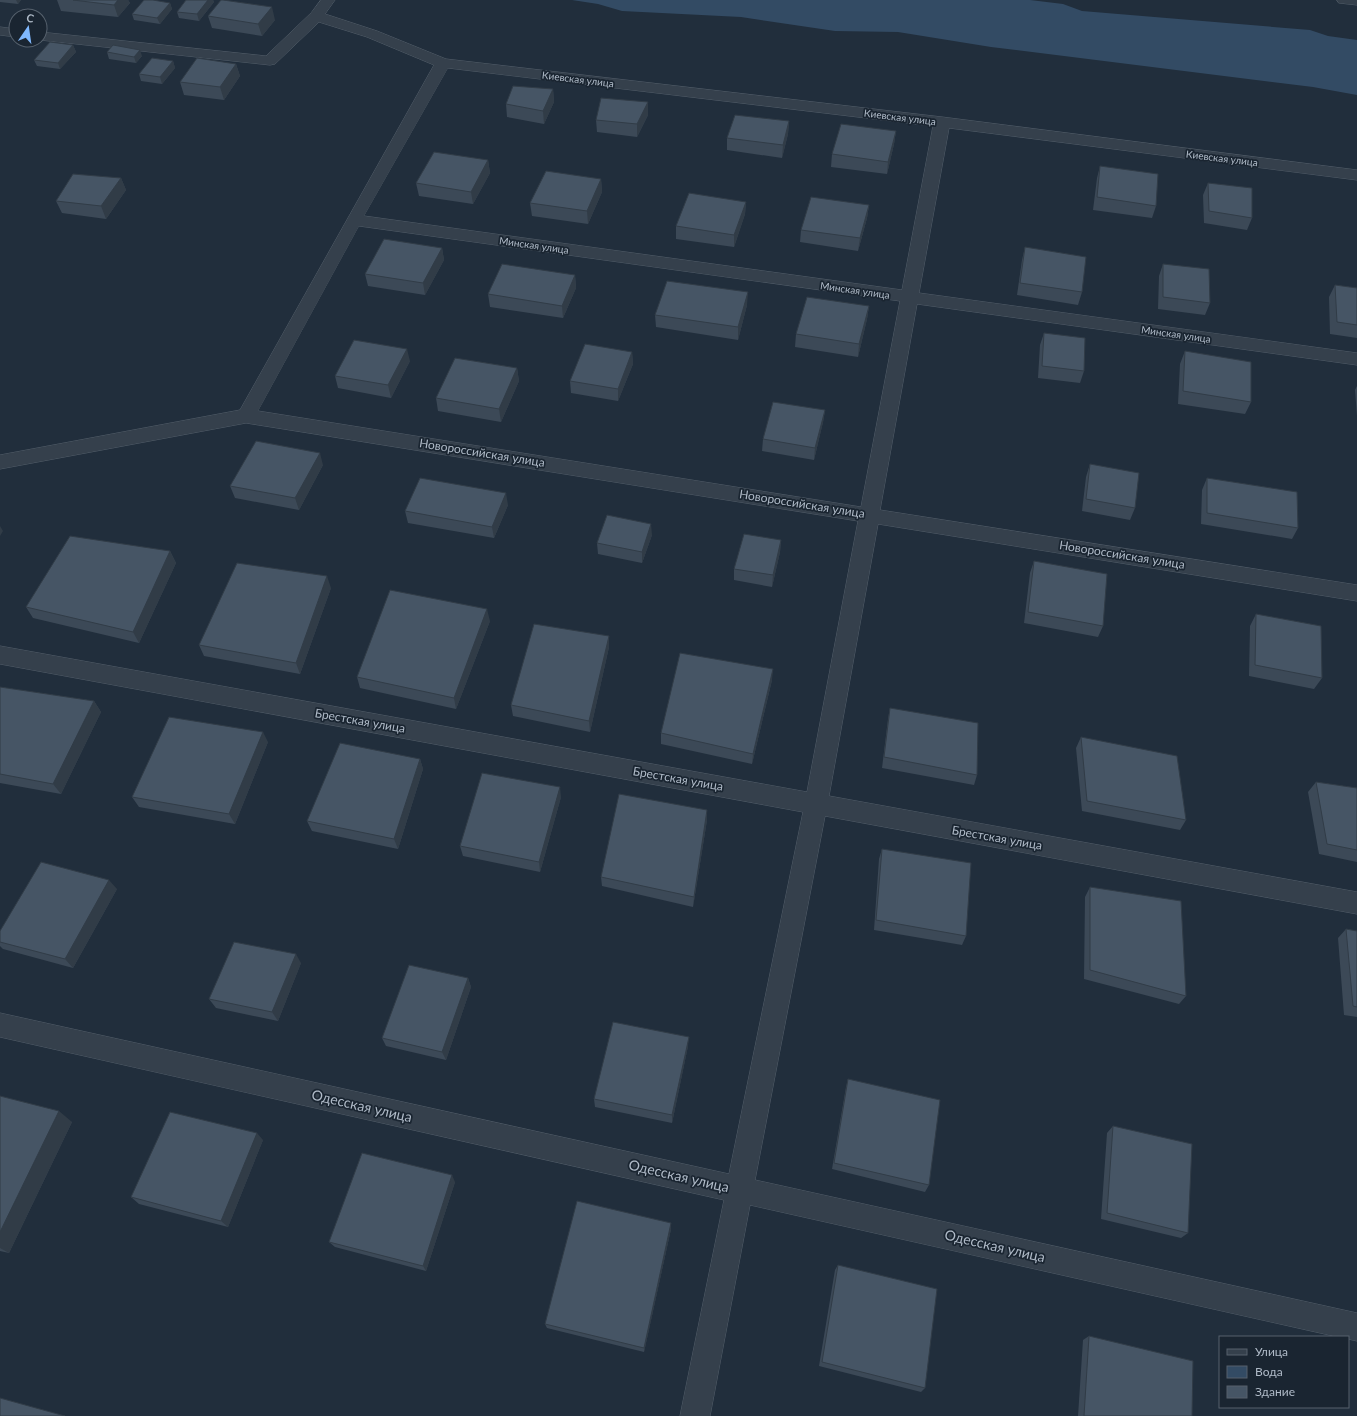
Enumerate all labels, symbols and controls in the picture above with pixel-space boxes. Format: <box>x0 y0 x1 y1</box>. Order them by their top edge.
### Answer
north arrow <box>8 8 48 48</box>
text: С <box>25 11 36 25</box>
street label: Киевская улица <box>541 69 615 89</box>
street label: Киевская улица <box>863 107 937 127</box>
street label: Киевская улица <box>1185 148 1259 168</box>
street label: Минская улица <box>498 234 570 256</box>
street label: Минская улица <box>819 279 891 301</box>
street label: Минская улица <box>1140 323 1212 345</box>
street label: Новороссийская улица <box>418 435 546 470</box>
street label: Новороссийская улица <box>738 486 866 521</box>
street label: Новороссийская улица <box>1058 537 1186 572</box>
street label: Брестская улица <box>314 705 407 736</box>
street label: Брестская улица <box>632 763 725 794</box>
street label: Брестская улица <box>951 822 1044 853</box>
street label: Одесская улица <box>310 1086 414 1125</box>
street label: Одесская улица <box>627 1156 731 1195</box>
street label: Одесская улица <box>943 1226 1047 1265</box>
legend <box>1219 1336 1349 1408</box>
text: Улица <box>1255 1344 1288 1359</box>
text: Вода <box>1255 1364 1283 1379</box>
text: Здание <box>1255 1384 1295 1399</box>

